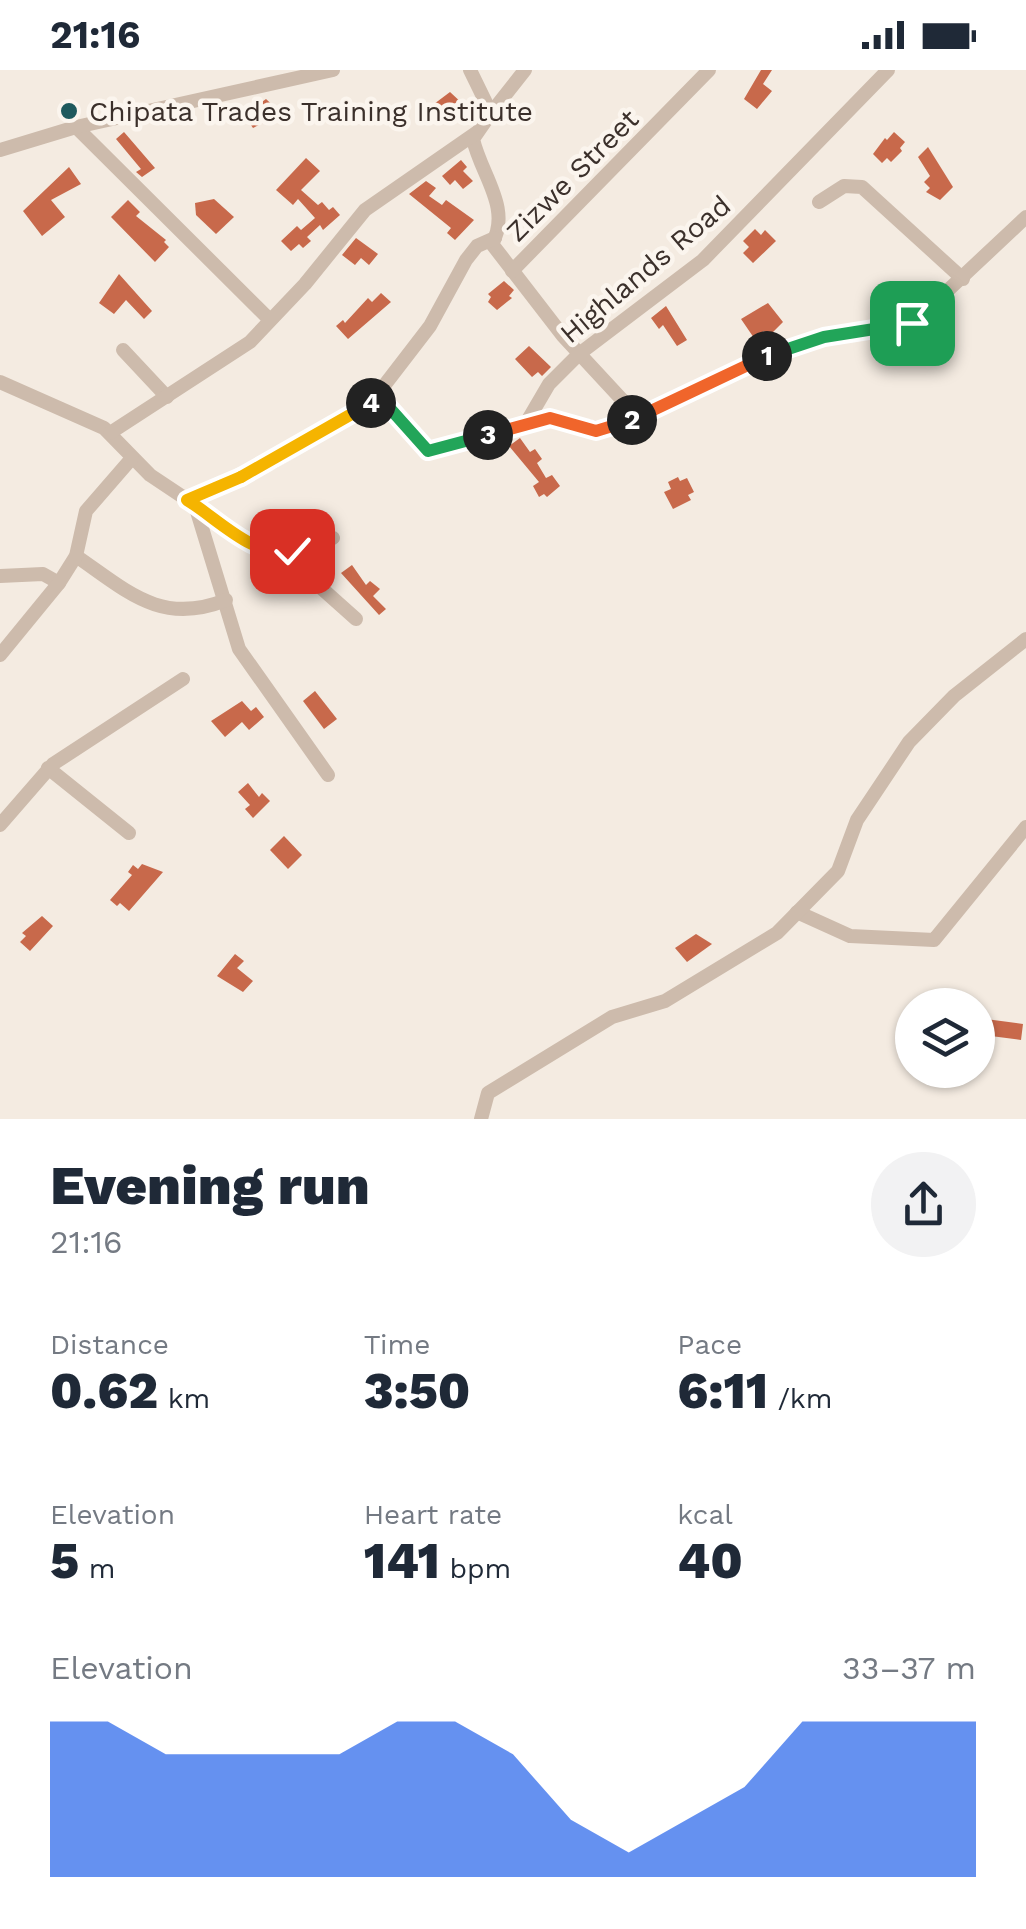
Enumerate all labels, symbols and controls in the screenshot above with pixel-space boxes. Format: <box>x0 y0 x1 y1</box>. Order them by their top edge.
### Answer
text: 21:16 <box>50 13 140 57</box>
place label: Chipata Trades Training Institute <box>89 95 533 128</box>
marker: Chipata Trades Training Institute <box>58 100 80 122</box>
street label: Zizwe Street <box>500 102 645 248</box>
street label: Highlands Road <box>553 189 737 350</box>
pin <box>870 281 955 366</box>
icon: arrive <box>885 296 940 351</box>
pin: 1 <box>742 331 792 381</box>
text: 1 <box>761 339 773 372</box>
pin: 4 <box>346 378 396 428</box>
text: 4 <box>362 386 380 419</box>
pin: 2 <box>607 395 657 445</box>
text: 2 <box>624 403 640 436</box>
pin: 3 <box>463 410 513 460</box>
text: 3 <box>480 418 496 451</box>
pin <box>250 509 335 594</box>
icon: check <box>265 524 320 579</box>
map controls <box>895 988 995 1088</box>
button: layers <box>895 988 995 1088</box>
button: share <box>871 1152 976 1257</box>
text: Evening run <box>50 1153 370 1217</box>
text: 21:16 <box>50 1223 123 1261</box>
text: Distance <box>50 1328 169 1361</box>
text: Time <box>364 1328 430 1361</box>
text: Pace <box>677 1328 742 1361</box>
text: 0.62 <box>50 1361 158 1420</box>
text: 3:50 <box>364 1361 470 1420</box>
text: 6:11 <box>677 1361 768 1420</box>
text: km <box>158 1382 210 1415</box>
text: /km <box>768 1382 832 1415</box>
text: Elevation <box>50 1498 175 1531</box>
text: Heart rate <box>364 1498 502 1531</box>
text: kcal <box>677 1498 733 1531</box>
text: 5 <box>50 1531 79 1590</box>
text: 141 <box>364 1531 440 1590</box>
text: 40 <box>677 1531 743 1590</box>
text: m <box>79 1552 115 1585</box>
text: bpm <box>440 1552 511 1585</box>
text: Elevation <box>50 1649 193 1687</box>
text: 33–37 m <box>842 1649 976 1687</box>

